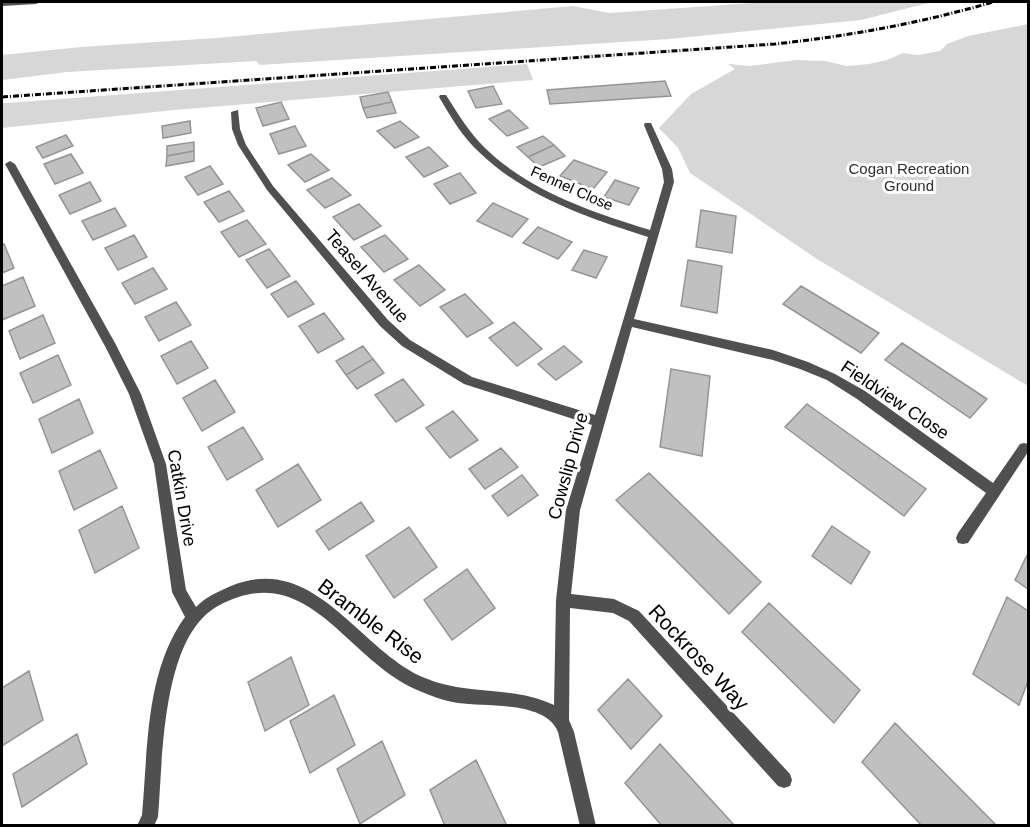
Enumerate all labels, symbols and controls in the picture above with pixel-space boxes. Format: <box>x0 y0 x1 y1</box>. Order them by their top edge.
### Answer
park label: Cogan Recreation Ground <box>849 160 969 194</box>
street label: Fennel Close <box>528 162 616 214</box>
street label: Teasel Avenue <box>321 225 413 327</box>
street label: Fieldview Close <box>837 356 953 444</box>
street label: Cowslip Drive <box>544 410 592 522</box>
street label: Catkin Drive <box>164 448 200 548</box>
street label: Bramble Rise <box>314 574 428 668</box>
street label: Rockrose Way <box>644 600 754 715</box>

